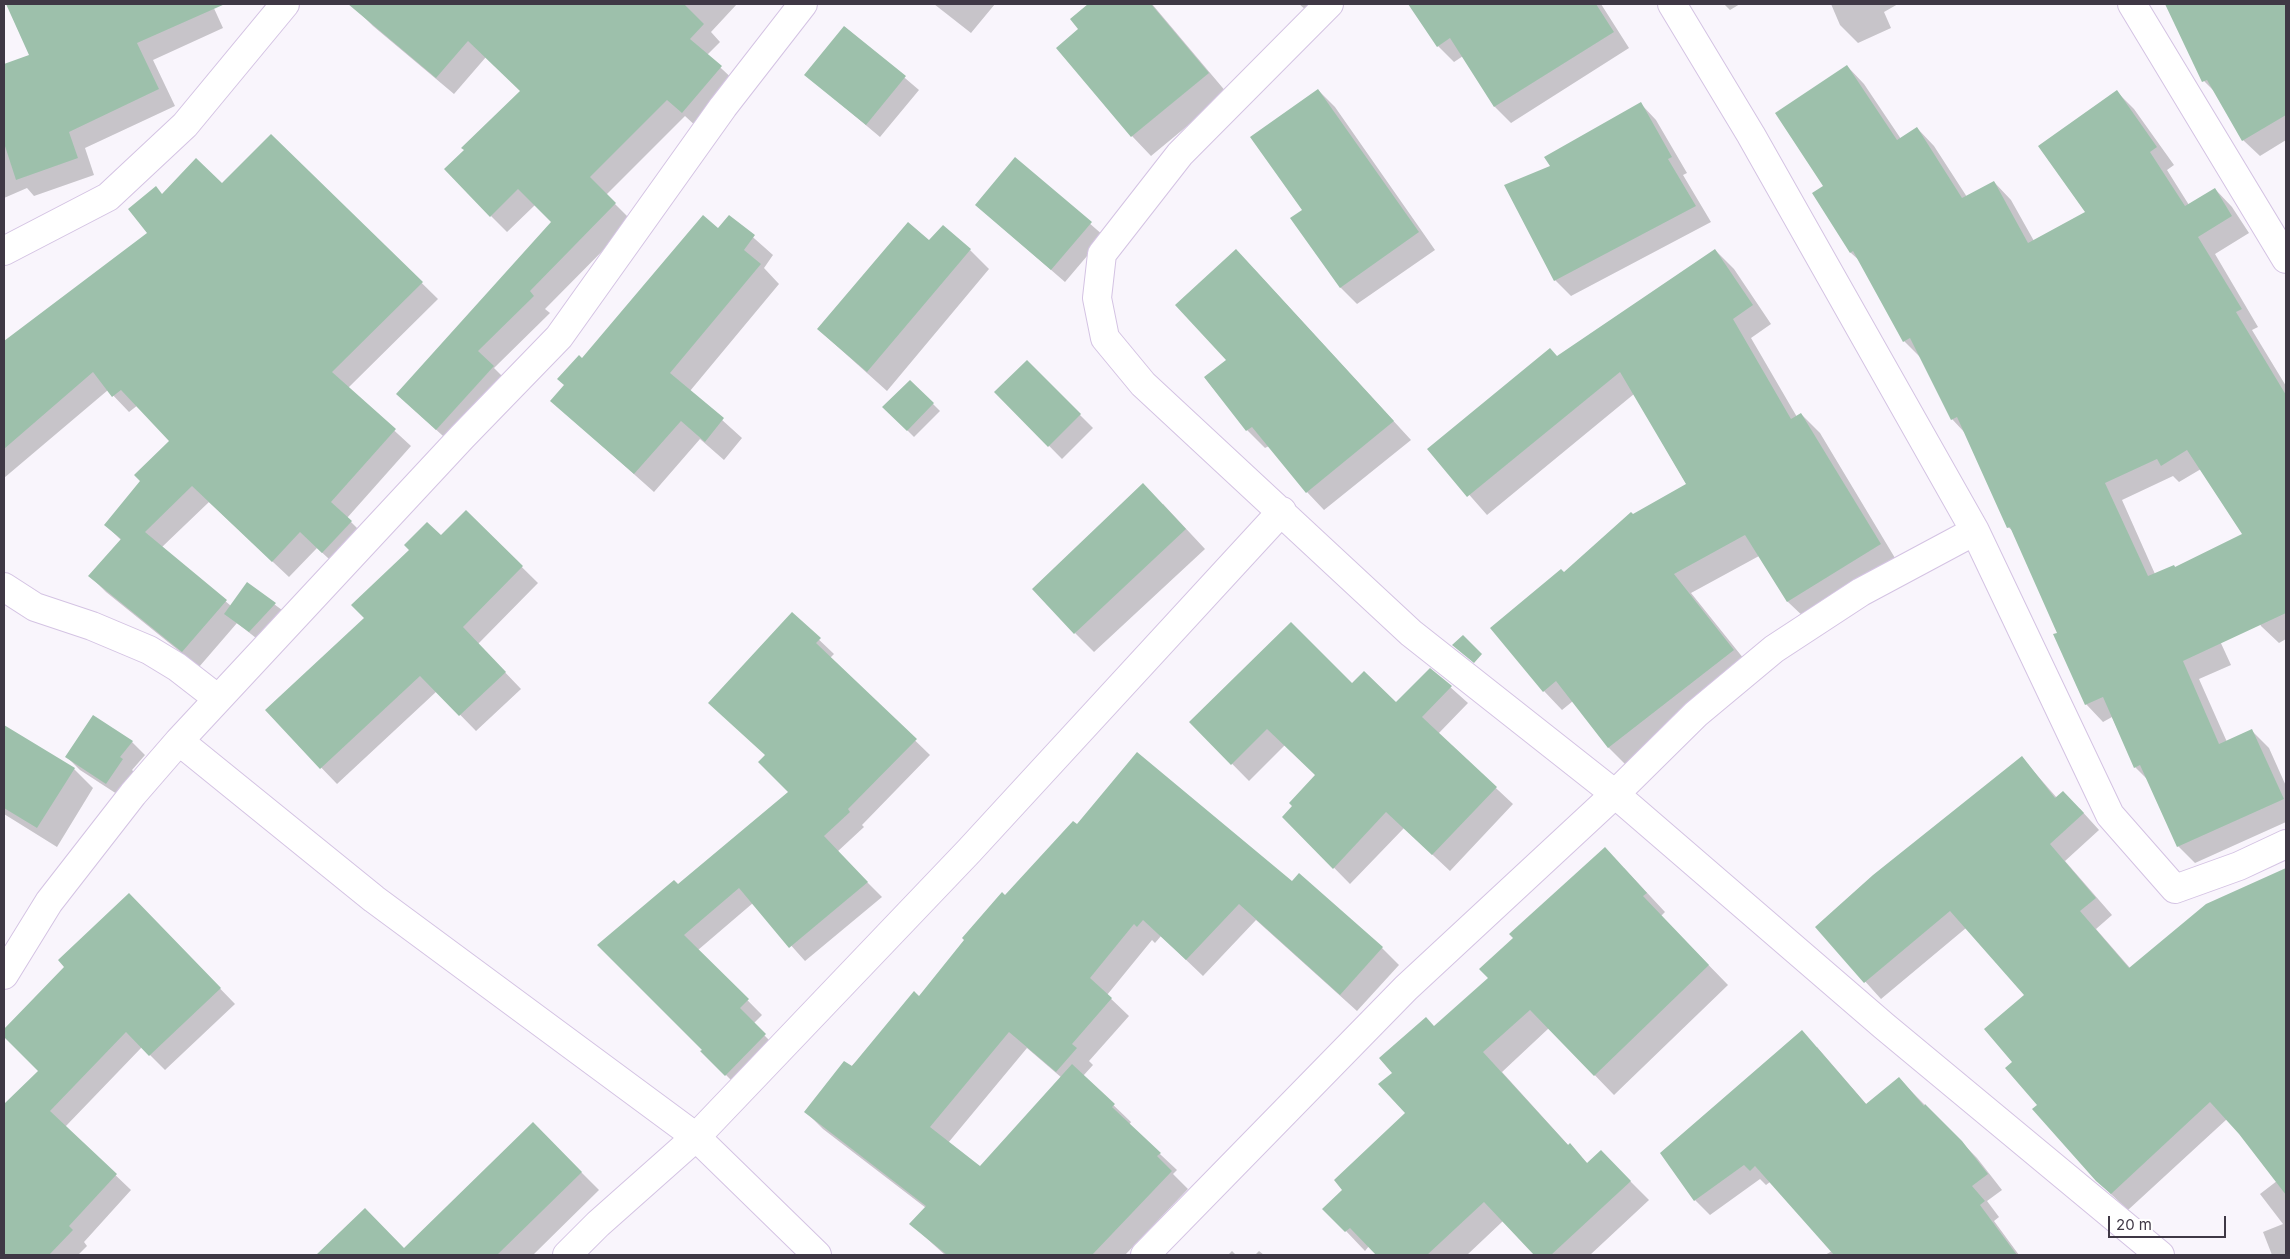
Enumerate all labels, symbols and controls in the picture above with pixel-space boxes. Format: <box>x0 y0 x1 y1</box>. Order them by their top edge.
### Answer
scale bar <box>2110 1206 2228 1238</box>
text: 20 m <box>2116 1215 2152 1234</box>

